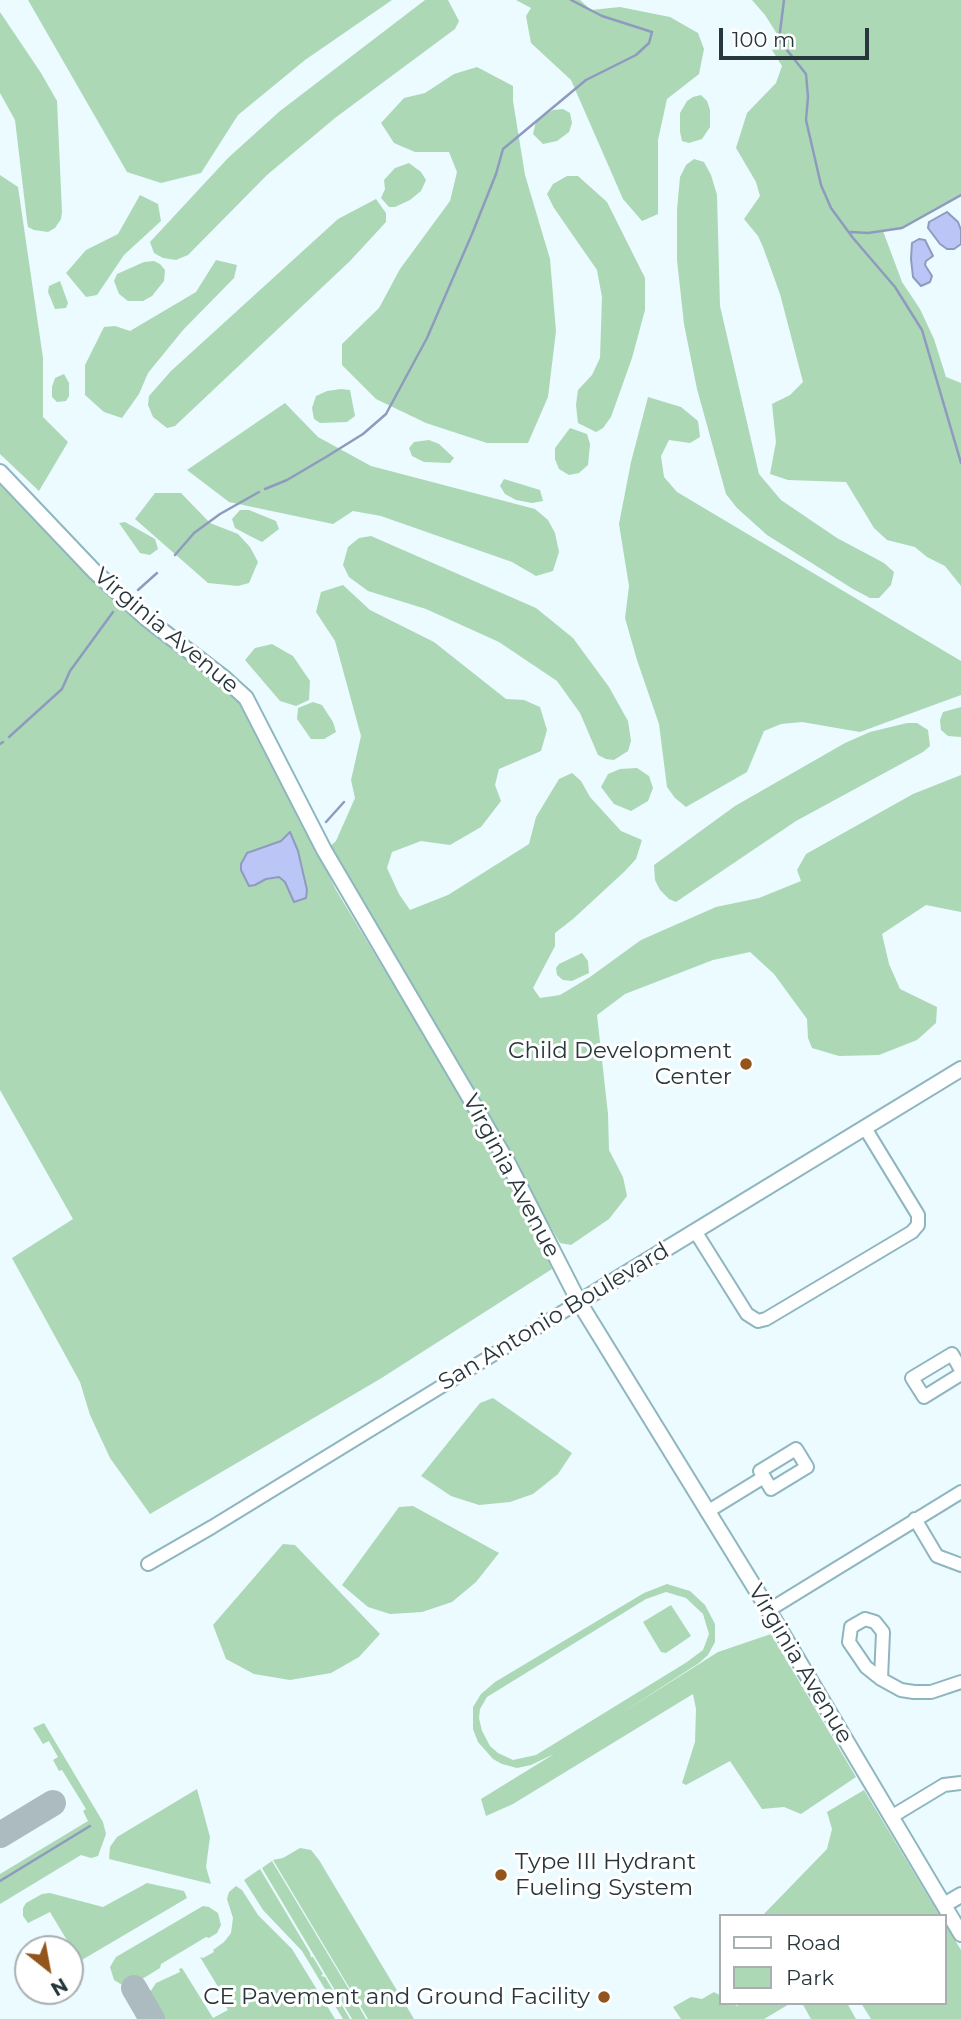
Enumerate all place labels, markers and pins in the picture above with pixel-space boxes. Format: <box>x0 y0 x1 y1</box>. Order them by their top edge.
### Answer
place label: Child Development Center <box>508 1037 732 1091</box>
marker: Child Development Center <box>738 1056 754 1072</box>
place label: Type III Hydrant Fueling System <box>515 1848 696 1902</box>
marker: Type III Hydrant Fueling System <box>493 1867 509 1883</box>
place label: CE Pavement and Ground Facility <box>203 1983 590 2011</box>
marker: CE Pavement and Ground Facility <box>596 1989 612 2005</box>

